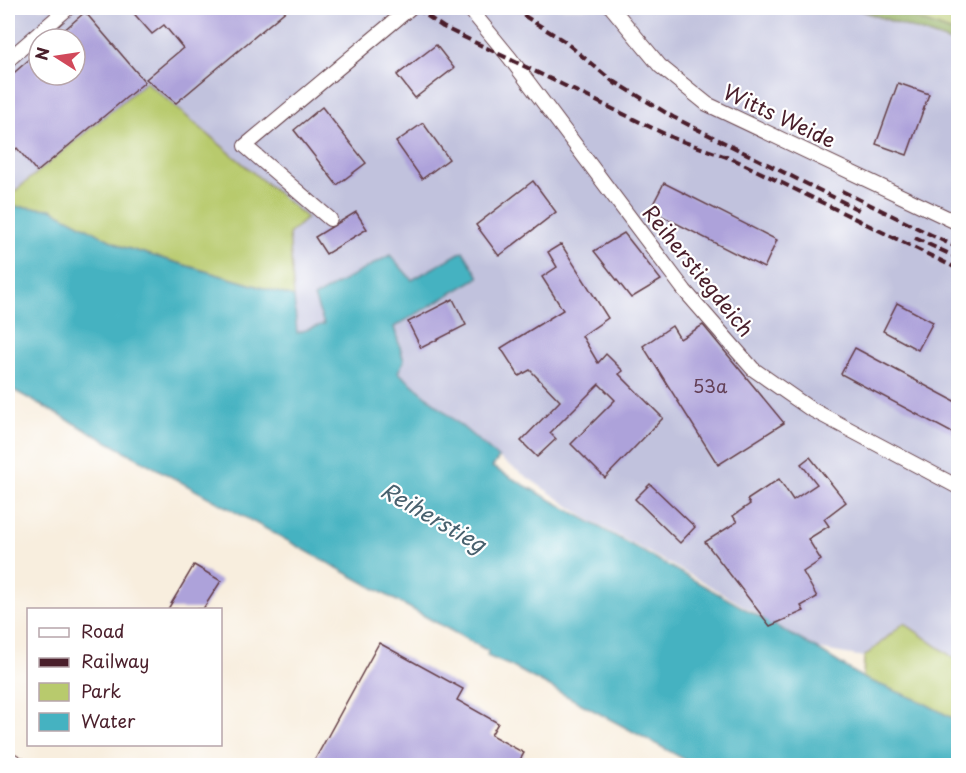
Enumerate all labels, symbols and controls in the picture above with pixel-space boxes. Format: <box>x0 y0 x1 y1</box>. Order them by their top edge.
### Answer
north arrow <box>27 27 87 87</box>
text: N <box>28 45 54 62</box>
street label: Witts Weide <box>718 75 842 155</box>
street label: Reiherstiegdeich <box>636 197 762 343</box>
house number: 53a <box>693 372 728 399</box>
water label: Reiherstieg <box>376 473 494 560</box>
legend <box>27 608 222 746</box>
text: Road <box>81 617 125 644</box>
text: Railway <box>81 647 149 674</box>
text: Park <box>81 677 121 704</box>
text: Water <box>81 707 136 734</box>

